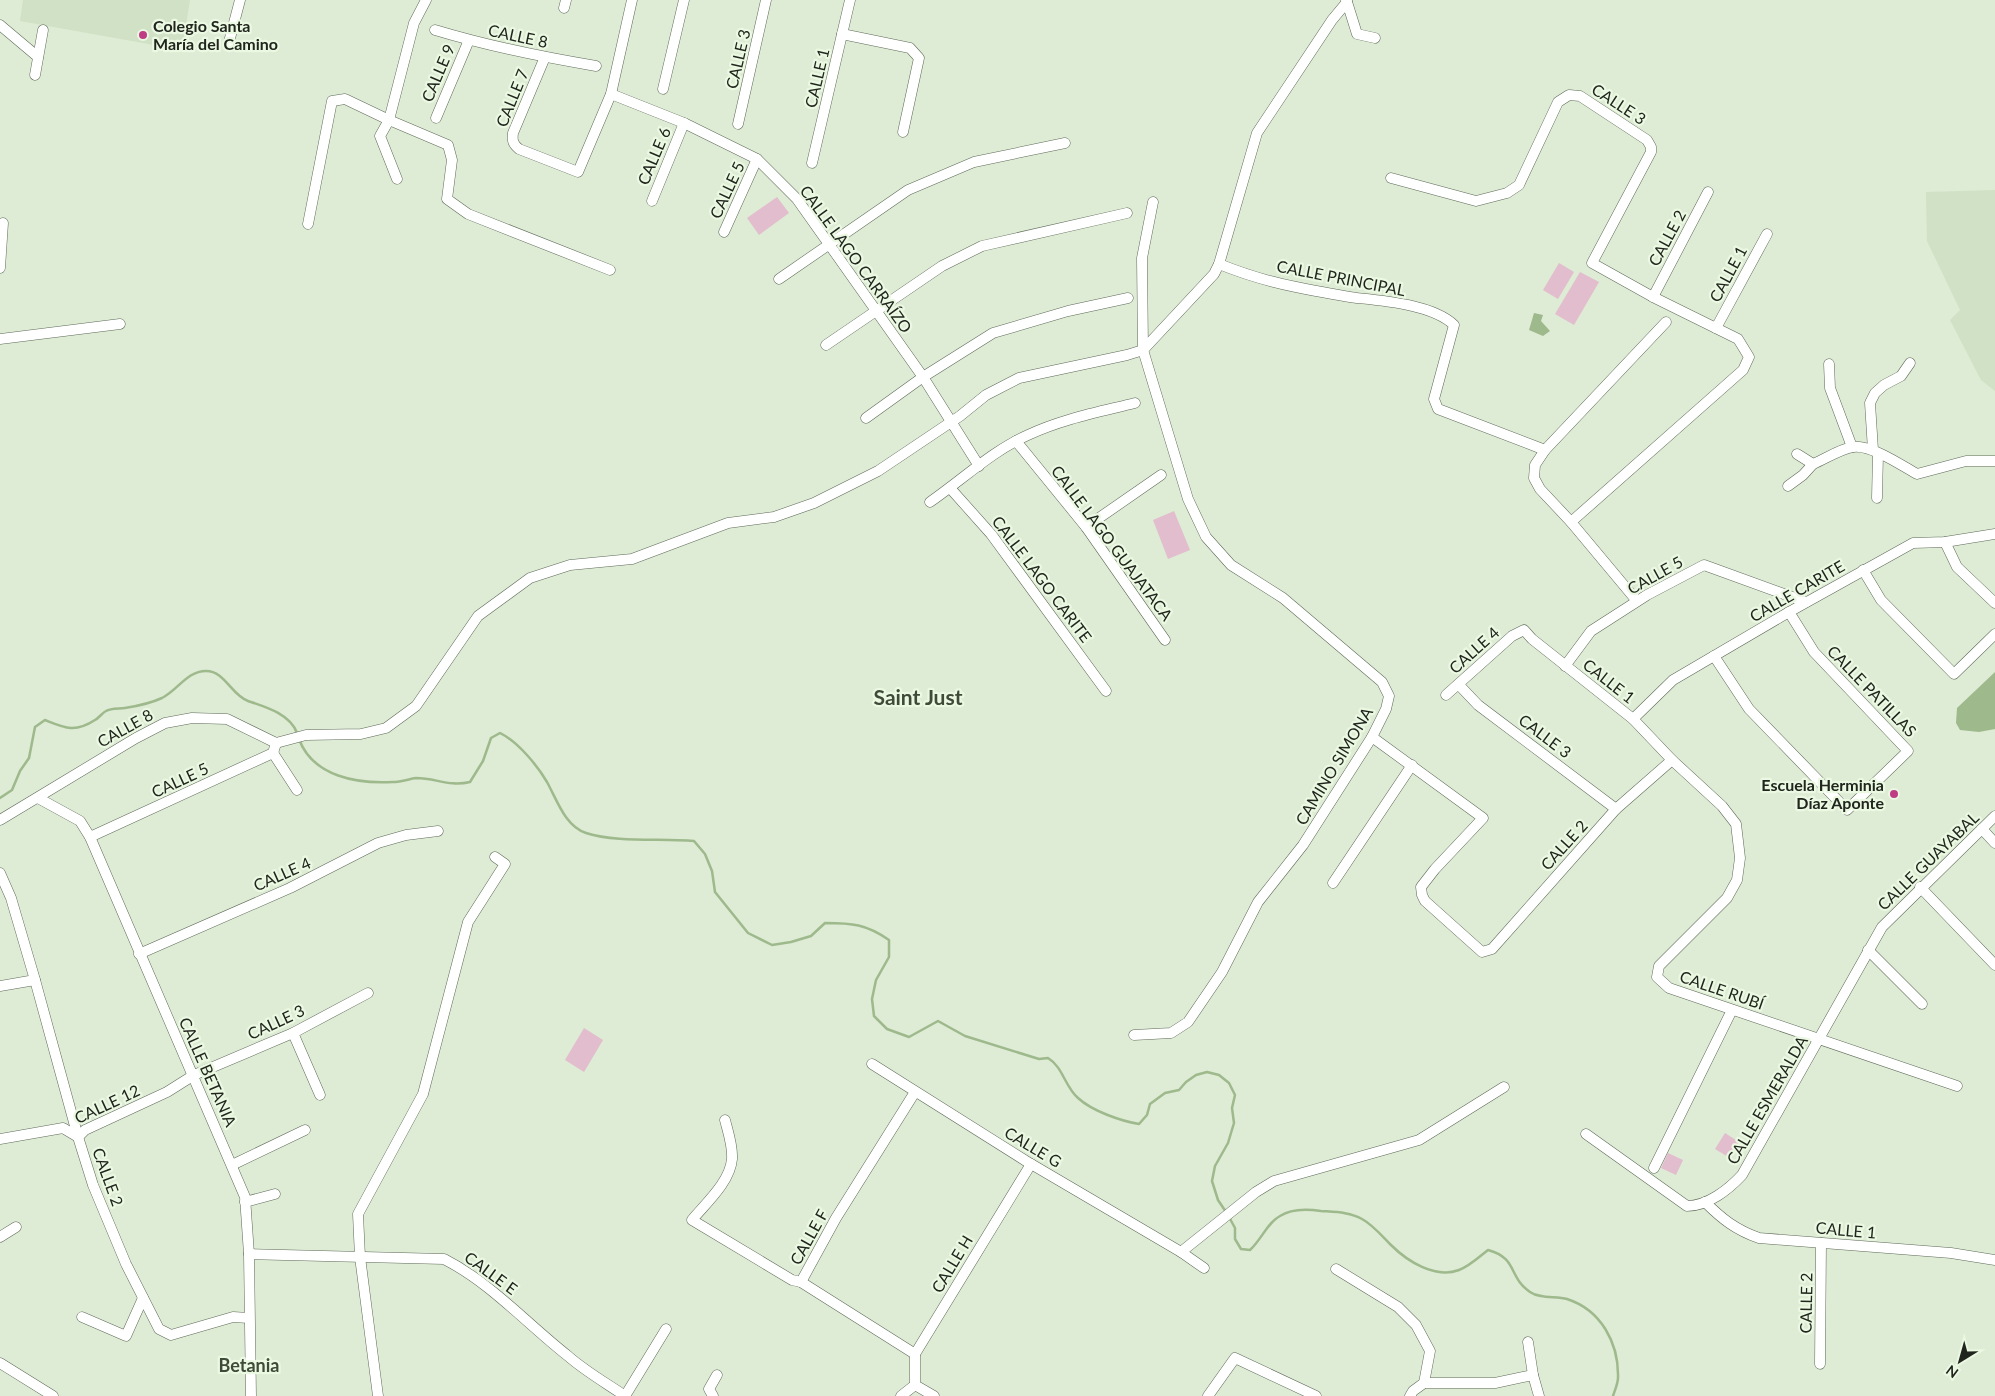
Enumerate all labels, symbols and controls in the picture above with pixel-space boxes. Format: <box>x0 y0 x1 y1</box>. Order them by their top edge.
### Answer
place label: Colegio Santa María del Camino <box>153 16 278 53</box>
street label: CALLE 8 <box>487 20 550 51</box>
street label: CALLE 3 <box>721 27 754 91</box>
marker: Colegio Santa María del Camino <box>137 29 149 41</box>
street label: CALLE 9 <box>417 41 458 104</box>
street label: CALLE 1 <box>800 46 833 110</box>
street label: CALLE 7 <box>491 66 532 129</box>
street label: CALLE 3 <box>1589 79 1650 128</box>
street label: CALLE 6 <box>633 124 674 187</box>
street label: CALLE 5 <box>705 158 748 221</box>
street label: CALLE LAGO CARRAÍZO <box>796 181 916 336</box>
street label: CALLE 2 <box>1644 207 1689 269</box>
street label: CALLE 1 <box>1705 243 1750 305</box>
street label: CALLE PRINCIPAL <box>1275 256 1407 299</box>
street label: CALLE LAGO GUAJATACA <box>1048 461 1177 624</box>
street label: CALLE LAGO CARITE <box>989 512 1096 646</box>
street label: CALLE 5 <box>1624 552 1686 598</box>
street label: CALLE CARITE <box>1746 556 1847 625</box>
street label: CALLE 4 <box>1445 622 1503 677</box>
street label: CALLE PATILLAS <box>1824 641 1921 740</box>
street label: CALLE 1 <box>1580 654 1639 707</box>
district label: Saint Just <box>874 684 963 709</box>
street label: CAMINO SIMONA <box>1291 703 1376 828</box>
street label: CALLE 8 <box>94 705 156 751</box>
street label: CALLE 3 <box>1515 710 1575 761</box>
street label: CALLE 5 <box>148 758 211 801</box>
place label: Escuela Herminia Díaz Aponte <box>1761 775 1884 812</box>
marker: Escuela Herminia Díaz Aponte <box>1888 788 1900 800</box>
street label: CALLE GUAYABAL <box>1873 808 1982 914</box>
street label: CALLE 2 <box>1536 816 1591 874</box>
street label: CALLE 4 <box>250 853 313 895</box>
street label: CALLE RUBÍ <box>1678 966 1768 1013</box>
street label: CALLE 3 <box>244 1000 307 1043</box>
street label: CALLE BETANIA <box>176 1014 241 1130</box>
street label: CALLE ESMERALDA <box>1722 1032 1811 1167</box>
street label: CALLE 12 <box>71 1080 142 1127</box>
street label: CALLE G <box>1001 1122 1065 1171</box>
street label: CALLE 2 <box>89 1145 128 1209</box>
street label: CALLE F <box>786 1206 831 1268</box>
street label: CALLE 1 <box>1815 1217 1877 1242</box>
street label: CALLE H <box>927 1232 976 1296</box>
street label: CALLE E <box>461 1247 521 1298</box>
street label: CALLE 2 <box>1795 1273 1816 1333</box>
north arrow <box>1935 1336 1985 1386</box>
district label: Betania <box>219 1354 279 1376</box>
text: N <box>1942 1362 1961 1382</box>

